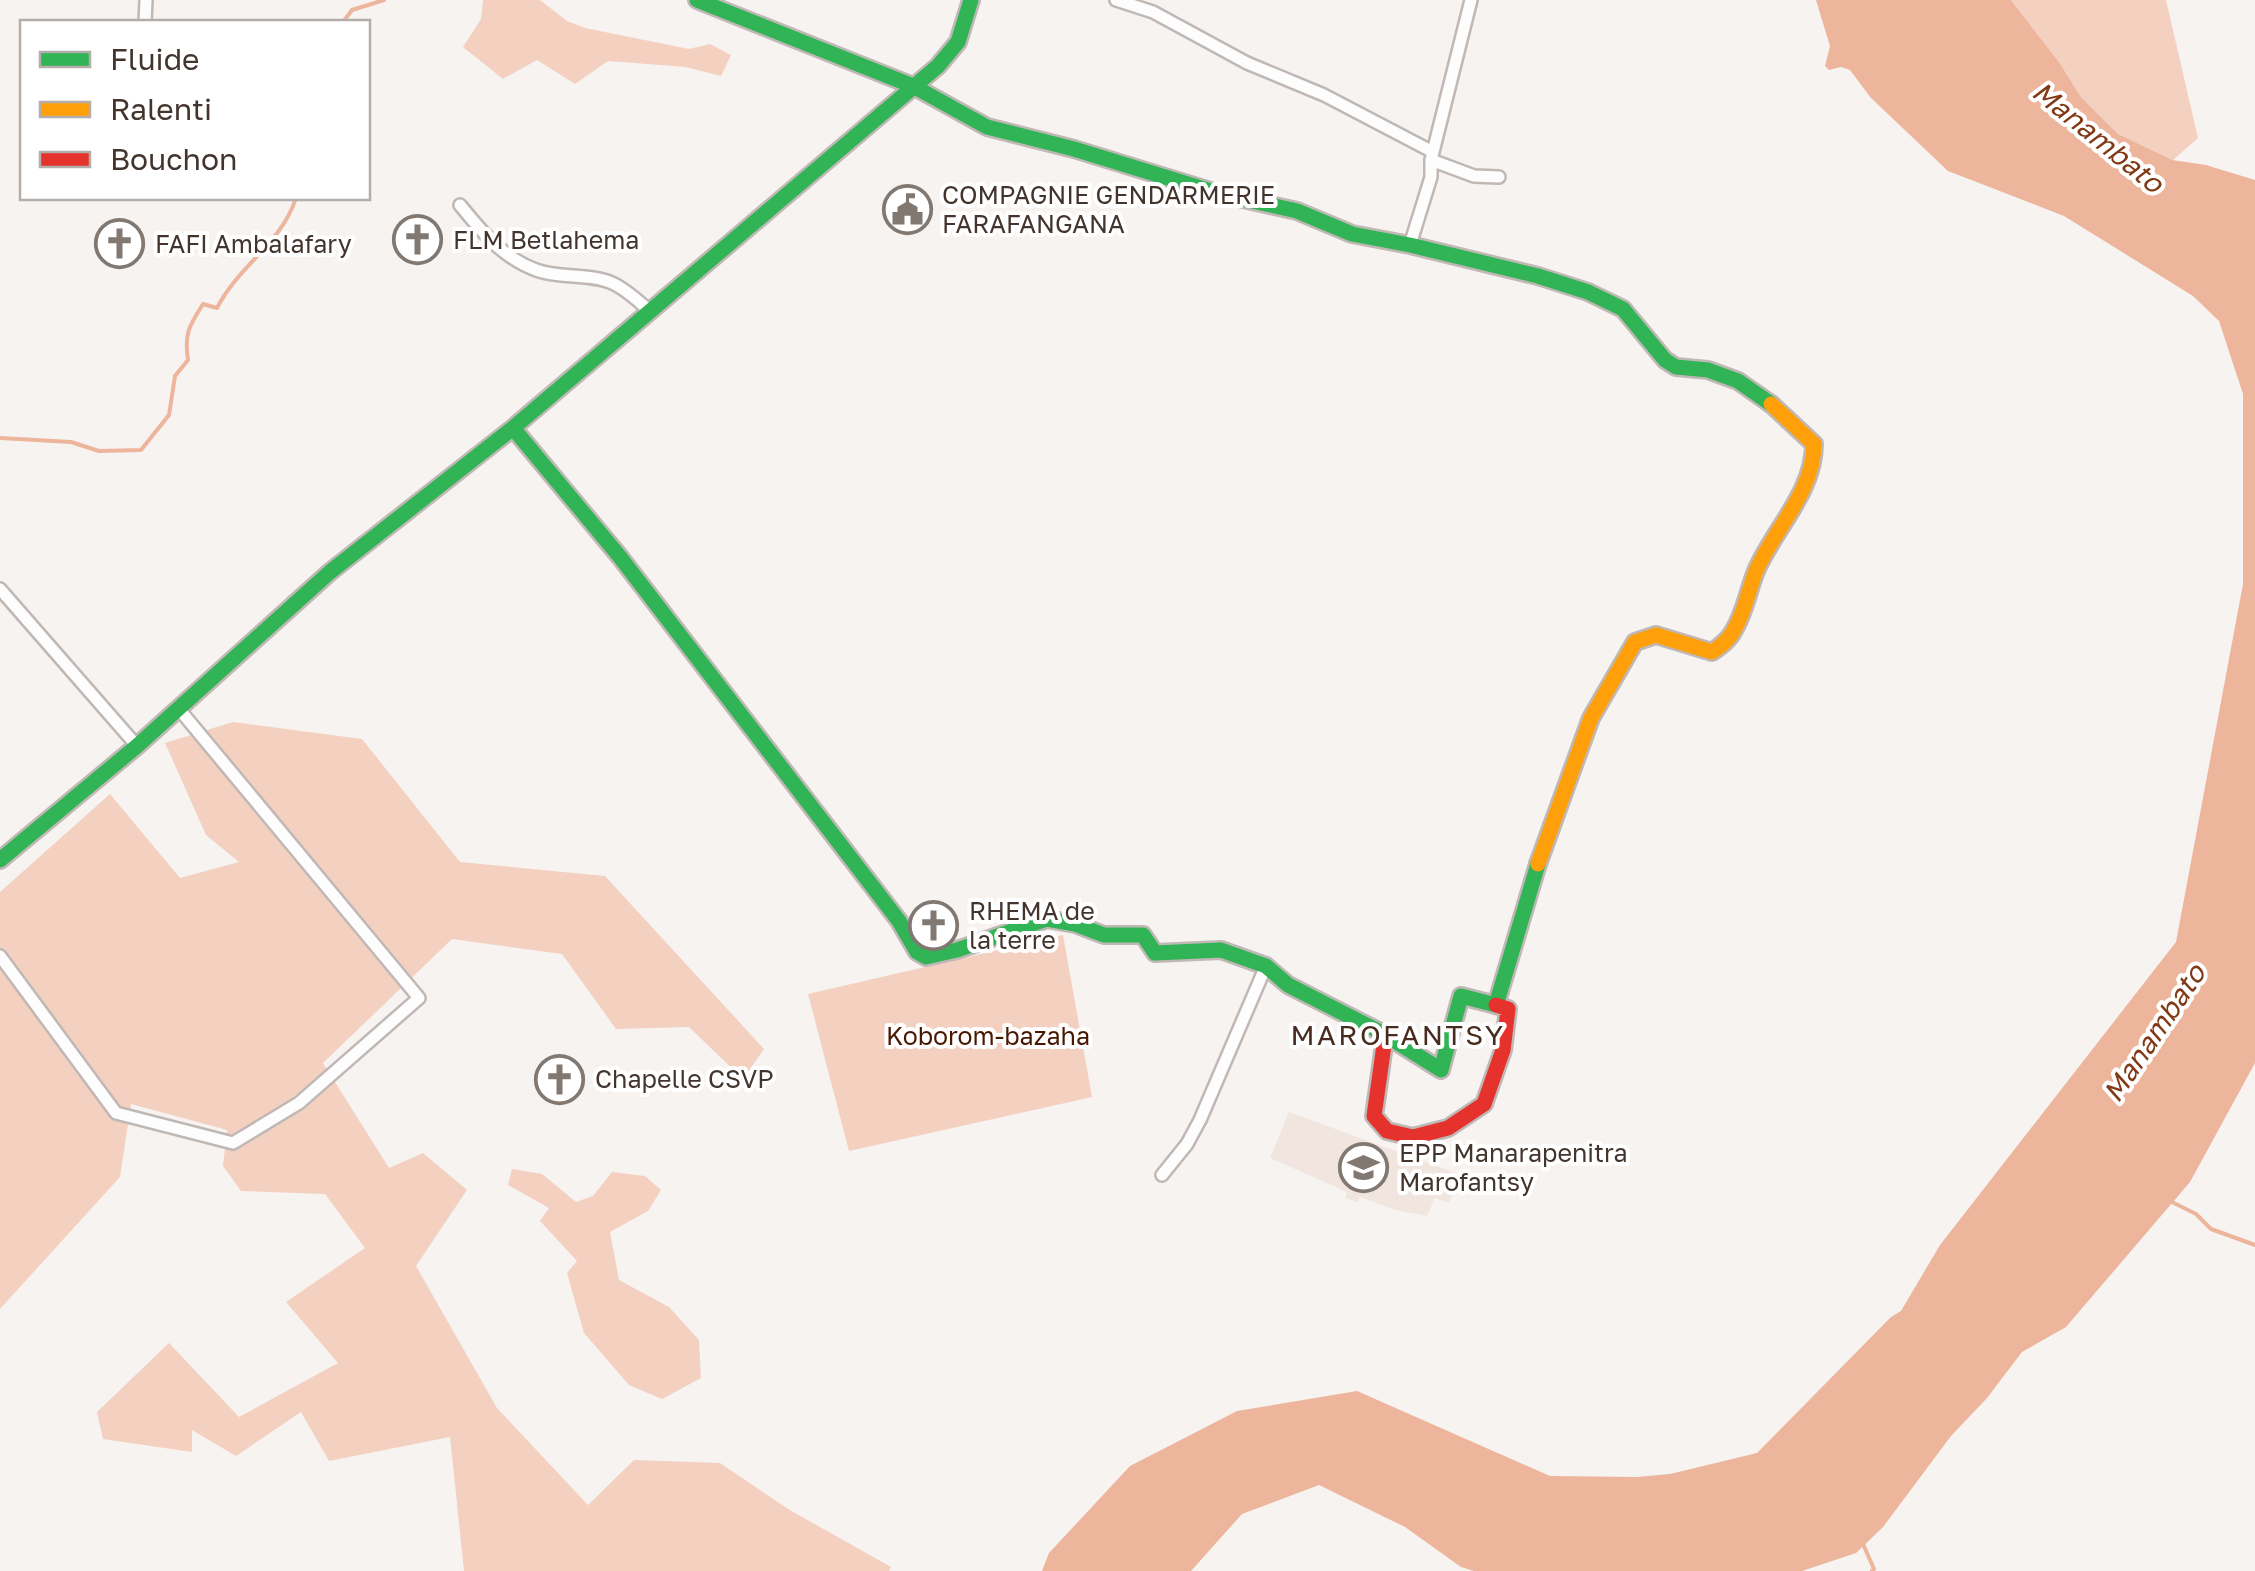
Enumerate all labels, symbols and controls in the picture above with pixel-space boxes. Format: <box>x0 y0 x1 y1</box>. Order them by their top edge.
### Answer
legend <box>20 20 370 200</box>
text: Fluide <box>110 41 200 77</box>
water label: Manambato <box>2026 74 2172 201</box>
text: Ralenti <box>110 91 212 127</box>
text: Bouchon <box>110 141 238 177</box>
place label: COMPAGNIE GENDARMERIE FARAFANGANA <box>942 179 1275 239</box>
public building icon: COMPAGNIE GENDARMERIE FARAFANGANA <box>881 183 933 235</box>
church icon: FLM Betlahema <box>392 214 444 266</box>
church icon: FAFI Ambalafary <box>94 218 146 270</box>
place label: FLM Betlahema <box>453 224 639 255</box>
place label: FAFI Ambalafary <box>155 228 352 259</box>
place label: RHEMA de la terre <box>969 895 1095 955</box>
church icon: RHEMA de la terre <box>908 899 960 951</box>
water label: Manambato <box>2096 956 2213 1108</box>
district label: MAROFANTSY <box>1291 1018 1505 1051</box>
park label: Koborom-bazaha <box>886 1020 1090 1051</box>
church icon: Chapelle CSVP <box>534 1053 586 1105</box>
place label: Chapelle CSVP <box>595 1063 774 1094</box>
place label: EPP Manarapenitra Marofantsy <box>1399 1137 1628 1197</box>
school or university icon: EPP Manarapenitra Marofantsy <box>1338 1141 1390 1193</box>

